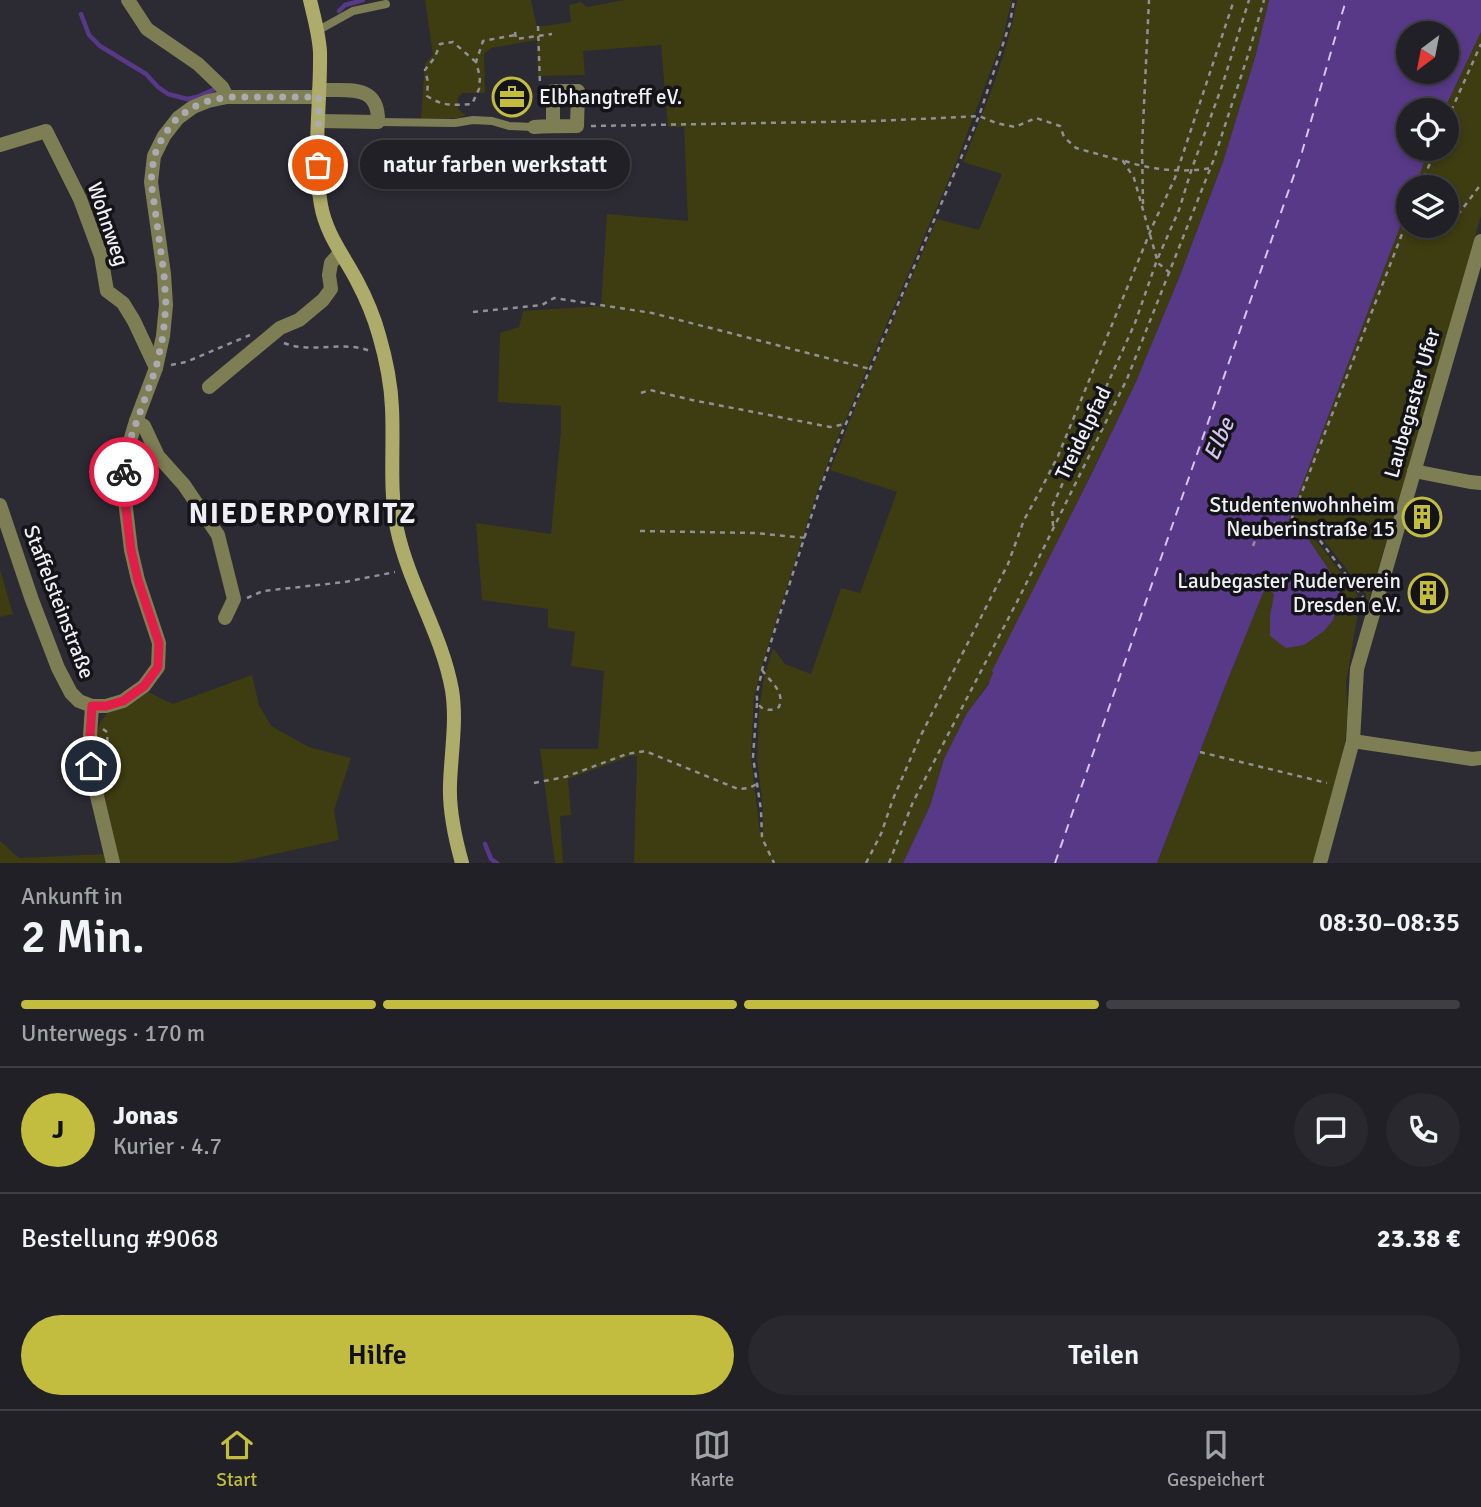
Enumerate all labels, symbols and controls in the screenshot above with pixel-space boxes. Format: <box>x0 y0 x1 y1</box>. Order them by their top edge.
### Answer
north arrow <box>1396 21 1460 84</box>
map controls <box>1396 21 1459 238</box>
office icon: Elbhangtreff eV. <box>491 76 533 118</box>
place label: Elbhangtreff eV. <box>539 84 682 110</box>
button: locate <box>1396 98 1459 161</box>
pin <box>288 135 348 195</box>
callout: natur farben werkstatt <box>360 140 630 190</box>
icon: bag <box>299 146 337 184</box>
text: natur farben werkstatt <box>383 150 607 179</box>
button: layers <box>1396 175 1459 238</box>
street label: Wohnweg <box>82 179 134 269</box>
street label: Laubegaster Ufer <box>1378 325 1446 481</box>
street label: Treidelpfad <box>1049 382 1117 484</box>
water label: Elbe <box>1197 412 1242 465</box>
courier <box>89 437 159 507</box>
icon: bike <box>105 453 143 491</box>
place label: Studentenwohnheim Neuberinstraße 15 <box>1210 492 1395 542</box>
building icon: Studentenwohnheim Neuberinstraße 15 <box>1401 496 1443 538</box>
district label: NIEDERPOYRITZ <box>189 497 417 531</box>
street label: Staffelsteinstraße <box>18 522 100 682</box>
place label: Laubegaster Ruderverein Dresden e.V. <box>1177 568 1401 618</box>
building icon: Laubegaster Ruderverein Dresden e.V. <box>1407 572 1449 614</box>
pin <box>61 736 121 796</box>
icon: home <box>72 747 110 785</box>
text: Ankunft in <box>21 882 123 911</box>
text: 08:30–08:35 <box>1319 907 1460 939</box>
text: 2 Min. <box>21 909 145 965</box>
text: Unterwegs · 170 m <box>21 1019 205 1048</box>
button: chat <box>1294 1093 1368 1167</box>
button: phone <box>1386 1093 1460 1167</box>
text: Jonas <box>113 1100 178 1132</box>
text: J <box>52 1114 64 1146</box>
text: Kurier · 4.7 <box>113 1132 222 1161</box>
text: Bestellung #9068 <box>21 1223 218 1255</box>
text: 23.38 € <box>1377 1223 1460 1255</box>
button: Hilfe <box>21 1315 734 1395</box>
button: Teilen <box>748 1315 1460 1395</box>
tab: Start <box>216 1426 257 1492</box>
tab: Karte <box>690 1426 734 1492</box>
tab: Gespeichert <box>1167 1426 1265 1492</box>

